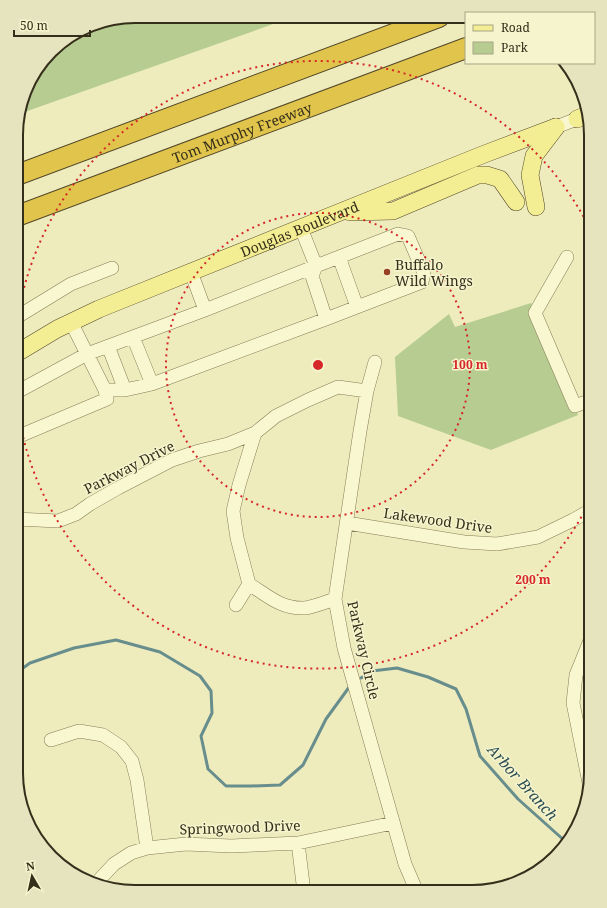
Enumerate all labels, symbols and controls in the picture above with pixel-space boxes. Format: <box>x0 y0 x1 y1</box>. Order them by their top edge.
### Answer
scale bar <box>14 12 90 38</box>
legend <box>465 12 595 64</box>
text: 50 m <box>20 17 48 34</box>
text: Road <box>501 19 531 36</box>
text: Park <box>501 39 529 56</box>
street label: Tom Murphy Freeway <box>169 97 314 167</box>
street label: Douglas Boulevard <box>237 196 362 261</box>
place label: Buffalo Wild Wings <box>395 255 473 290</box>
marker: Buffalo Wild Wings <box>382 267 392 277</box>
text: 100 m <box>452 356 488 373</box>
centre of rings <box>311 358 325 372</box>
street label: Parkway Drive <box>80 436 178 498</box>
street label: Lakewood Drive <box>383 503 493 537</box>
text: 200 m <box>515 571 551 588</box>
street label: Parkway Circle <box>343 599 385 701</box>
water label: Arbor Branch <box>483 739 563 824</box>
street label: Springwood Drive <box>179 815 301 839</box>
north arrow <box>12 856 52 896</box>
text: N <box>25 857 36 874</box>

